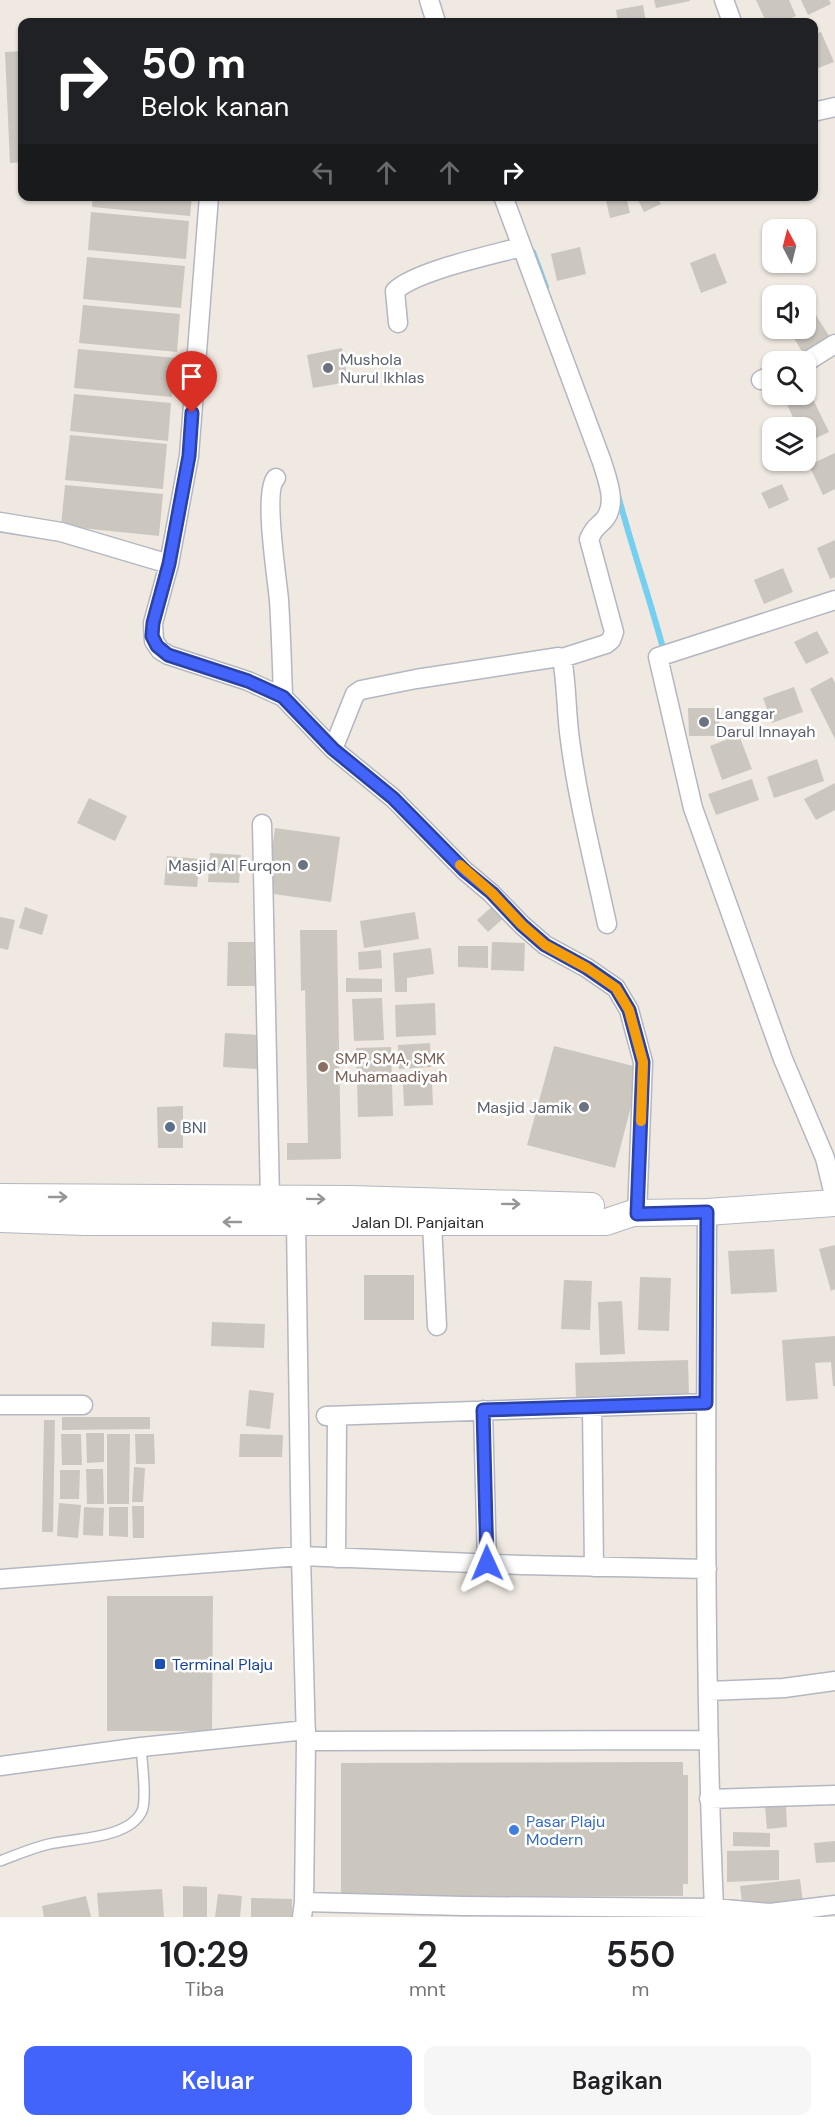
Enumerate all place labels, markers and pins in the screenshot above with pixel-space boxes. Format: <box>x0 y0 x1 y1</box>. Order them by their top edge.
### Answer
place label: Mushola Nurul Ikhlas <box>340 349 424 388</box>
pin <box>166 351 217 413</box>
marker: Mushola Nurul Ikhlas <box>321 361 335 375</box>
place label: Langgar Darul Innayah <box>716 703 816 742</box>
marker: Langgar Darul Innayah <box>697 715 711 729</box>
place label: Masjid Al Furqon <box>168 855 291 876</box>
marker: Masjid Al Furqon <box>296 858 310 872</box>
place label: SMP, SMA, SMK Muhamaadiyah <box>335 1048 447 1087</box>
marker: SMP, SMA, SMK Muhamaadiyah <box>316 1060 330 1074</box>
place label: Masjid Jamik <box>477 1097 572 1118</box>
marker: Masjid Jamik <box>577 1100 591 1114</box>
place label: BNI <box>182 1117 206 1138</box>
marker: BNI <box>163 1120 177 1134</box>
place label: Terminal Plaju <box>172 1654 273 1675</box>
marker: Terminal Plaju <box>153 1657 167 1671</box>
place label: Pasar Plaju Modern <box>526 1811 605 1850</box>
marker: Pasar Plaju Modern <box>507 1823 521 1837</box>

